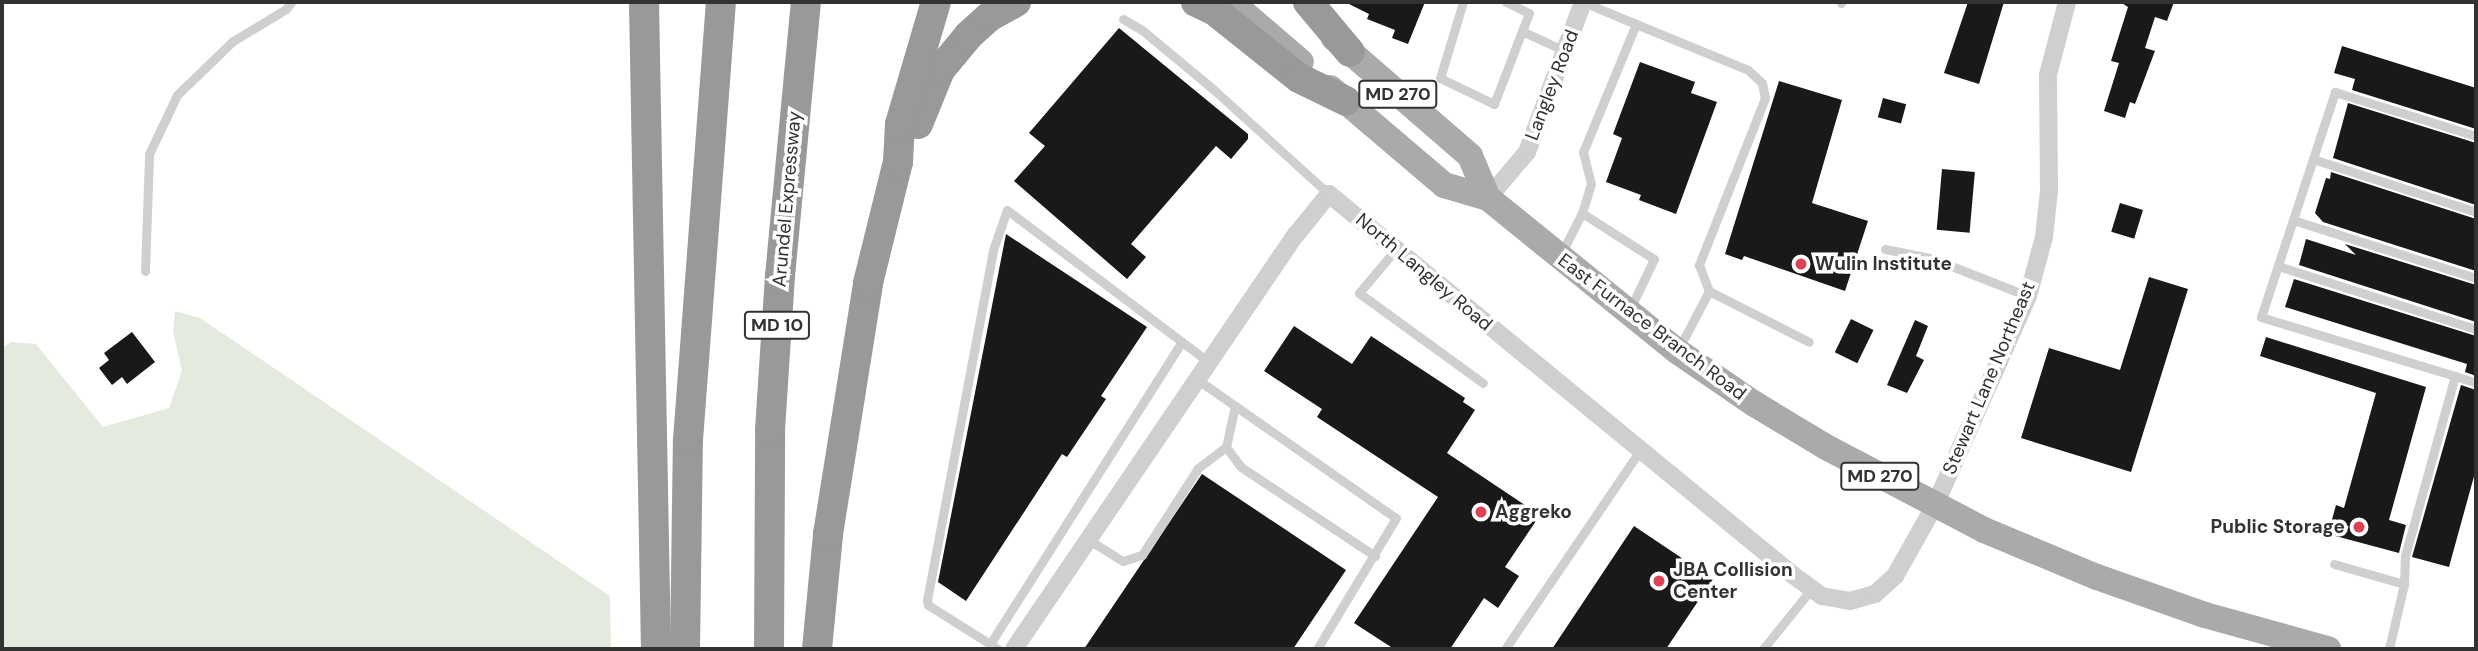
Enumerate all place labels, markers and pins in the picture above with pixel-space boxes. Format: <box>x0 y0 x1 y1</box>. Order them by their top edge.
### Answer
place label: Wulin Institute <box>1815 253 1952 275</box>
marker: Wulin Institute <box>1793 256 1809 272</box>
place label: Aggreko <box>1495 501 1572 523</box>
marker: Aggreko <box>1473 504 1489 520</box>
place label: Public Storage <box>2211 516 2345 538</box>
marker: Public Storage <box>2351 519 2367 535</box>
place label: JBA Collision Center <box>1673 559 1793 603</box>
marker: JBA Collision Center <box>1651 573 1667 589</box>

